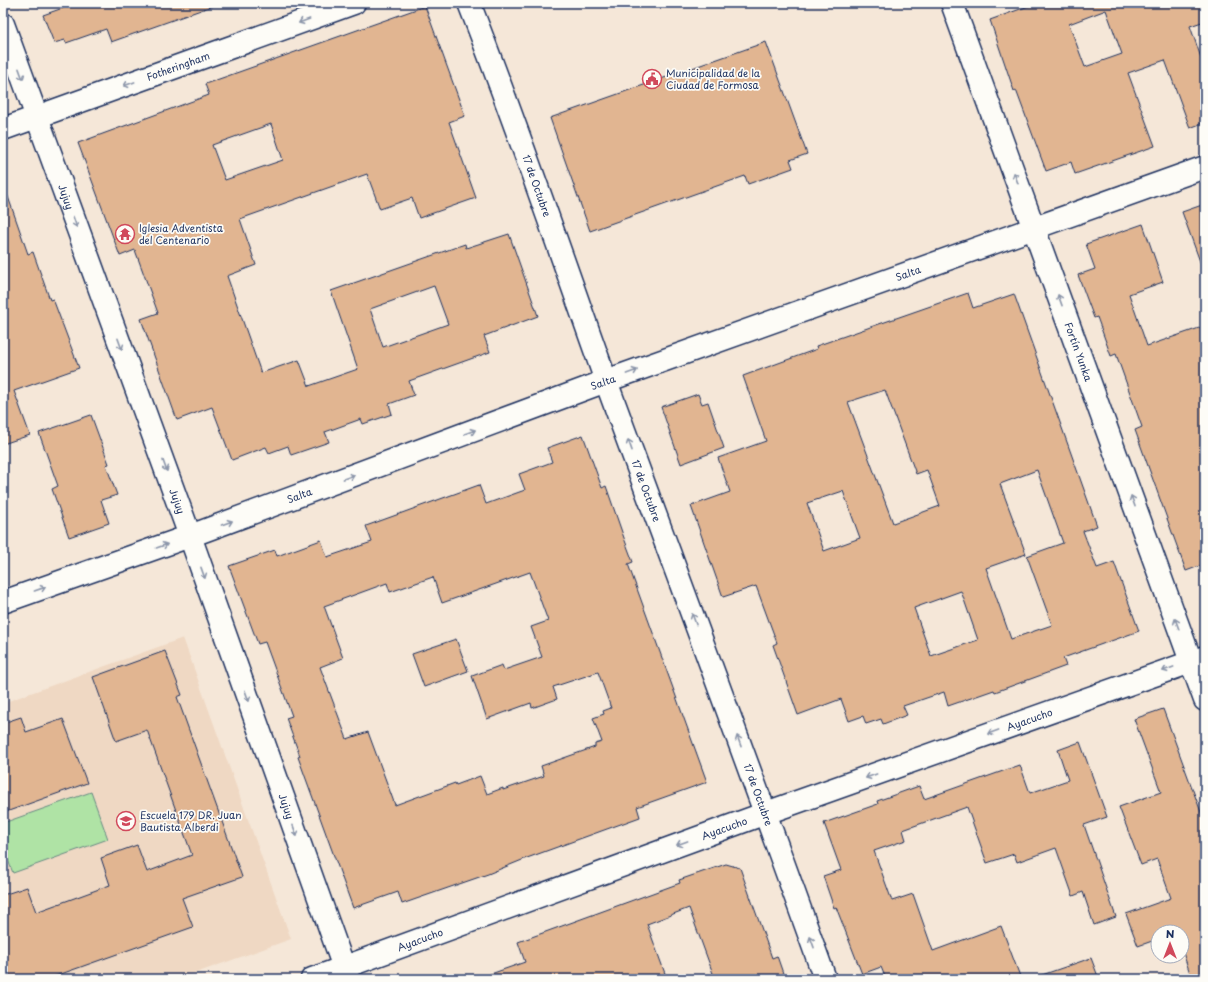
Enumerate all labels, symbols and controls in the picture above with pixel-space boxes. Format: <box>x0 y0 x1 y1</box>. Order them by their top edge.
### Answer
one-way arrow <box>298 18 311 25</box>
street label: Fotheringham <box>144 47 211 84</box>
place label: Municipalidad de la Ciudad de Formosa <box>666 65 761 92</box>
one-way arrow <box>18 67 25 80</box>
public building icon: Municipalidad de la Ciudad de Formosa <box>641 68 663 90</box>
one-way arrow <box>123 80 135 88</box>
street label: 17 de Octubre <box>519 152 556 219</box>
one-way arrow <box>1012 171 1019 184</box>
street label: Jujuy <box>55 182 78 212</box>
one-way arrow <box>72 216 80 228</box>
place label: Iglesia Adventista del Centenario <box>139 220 224 247</box>
temple icon: Iglesia Adventista del Centenario <box>114 223 136 245</box>
street label: Salta <box>893 261 923 284</box>
one-way arrow <box>1056 294 1064 306</box>
street label: Fortín Yunka <box>1061 320 1097 384</box>
one-way arrow <box>117 338 124 351</box>
one-way arrow <box>625 368 637 376</box>
street label: Salta <box>588 370 618 393</box>
one-way arrow <box>464 427 476 435</box>
one-way arrow <box>625 439 633 451</box>
street label: 17 de Octubre <box>629 457 665 524</box>
one-way arrow <box>161 460 169 472</box>
one-way arrow <box>342 473 354 481</box>
street label: Salta <box>285 483 315 506</box>
street label: Jujuy <box>166 486 189 516</box>
one-way arrow <box>1129 495 1136 508</box>
one-way arrow <box>220 518 232 526</box>
one-way arrow <box>156 542 169 549</box>
one-way arrow <box>200 567 208 579</box>
one-way arrow <box>33 585 46 592</box>
one-way arrow <box>690 613 698 625</box>
one-way arrow <box>1173 617 1180 630</box>
one-way arrow <box>1163 666 1175 674</box>
one-way arrow <box>244 689 251 702</box>
street label: Ayacucho <box>1004 704 1055 734</box>
one-way arrow <box>987 729 1000 736</box>
one-way arrow <box>735 735 743 747</box>
street label: 17 de Octubre <box>741 761 777 828</box>
one-way arrow <box>865 772 877 780</box>
street label: Jujuy <box>275 791 298 821</box>
place label: Escuela 179 DR. Juan Bautista Alberdi <box>140 807 242 834</box>
school or university icon: Escuela 179 DR. Juan Bautista Alberdi <box>115 810 137 832</box>
street label: Ayacucho <box>699 812 749 843</box>
one-way arrow <box>292 825 300 837</box>
one-way arrow <box>677 840 689 848</box>
street label: Ayacucho <box>395 924 445 954</box>
north arrow <box>1150 924 1190 964</box>
text: N <box>1166 925 1175 942</box>
one-way arrow <box>808 936 815 949</box>

